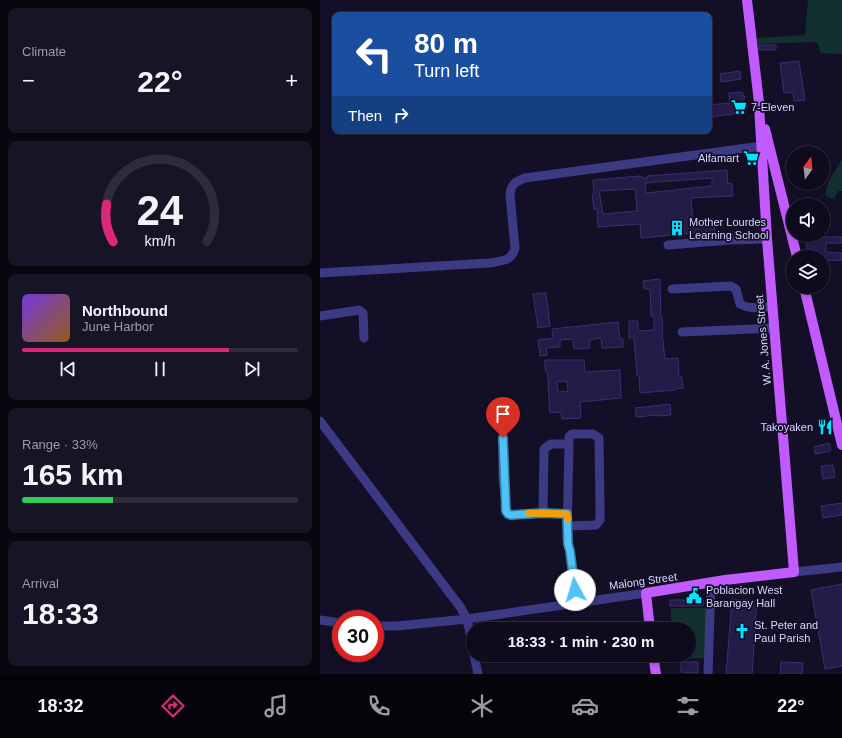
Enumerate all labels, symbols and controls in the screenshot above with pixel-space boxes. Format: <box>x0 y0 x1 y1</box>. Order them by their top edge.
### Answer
icon: left <box>348 28 400 80</box>
text: 80 m <box>414 28 478 59</box>
text: Climate <box>22 44 66 59</box>
text: Turn left <box>414 61 479 81</box>
text: 22° <box>137 65 183 98</box>
text: − <box>22 68 35 93</box>
text: + <box>285 68 298 93</box>
supermarket icon: 7-Eleven <box>730 98 748 116</box>
place label: 7-Eleven <box>751 101 794 113</box>
icon: right <box>390 104 412 126</box>
text: Then <box>348 107 382 124</box>
north arrow <box>786 146 830 190</box>
map controls <box>786 146 830 294</box>
supermarket icon: Alfamart <box>742 149 760 167</box>
place label: Alfamart <box>698 152 739 164</box>
text: 24 <box>137 187 183 234</box>
button: sound <box>786 198 830 242</box>
place label: Mother Lourdes Learning School <box>689 216 769 241</box>
building icon: Mother Lourdes Learning School <box>668 219 686 237</box>
text: km/h <box>145 232 176 248</box>
button: layers <box>786 250 830 294</box>
street label: W. A. Jones Street <box>753 294 773 386</box>
text: Northbound <box>82 302 168 319</box>
text: June Harbor <box>82 319 154 334</box>
icon: previous <box>57 358 79 380</box>
icon: pause <box>149 358 171 380</box>
icon: next <box>241 358 263 380</box>
pin <box>486 397 520 438</box>
icon: arrive <box>492 403 514 425</box>
restaurant icon: Takoyaken <box>816 418 834 436</box>
place label: Takoyaken <box>760 421 813 433</box>
text: Range · 33% <box>22 437 98 452</box>
text: 165 km <box>22 458 124 491</box>
position arrow <box>554 569 596 611</box>
street label: Malong Street <box>608 570 678 592</box>
text: Arrival <box>22 576 59 591</box>
place label: Poblacion West Barangay Hall <box>706 584 782 609</box>
public building icon: Poblacion West Barangay Hall <box>685 587 703 605</box>
text: 18:33 <box>22 597 99 630</box>
speed limit sign: 30 <box>332 610 384 662</box>
place label: St. Peter and Paul Parish <box>754 619 818 644</box>
church icon: St. Peter and Paul Parish <box>733 622 751 640</box>
text: 18:33 · 1 min · 230 m <box>508 633 654 650</box>
icon: directions <box>159 692 187 720</box>
icon: music <box>262 692 290 720</box>
icon: phone <box>365 692 393 720</box>
icon: climate <box>468 692 496 720</box>
icon: car <box>571 692 599 720</box>
icon: filters <box>674 692 702 720</box>
text: 18:32 <box>38 696 84 716</box>
text: 22° <box>777 696 804 716</box>

